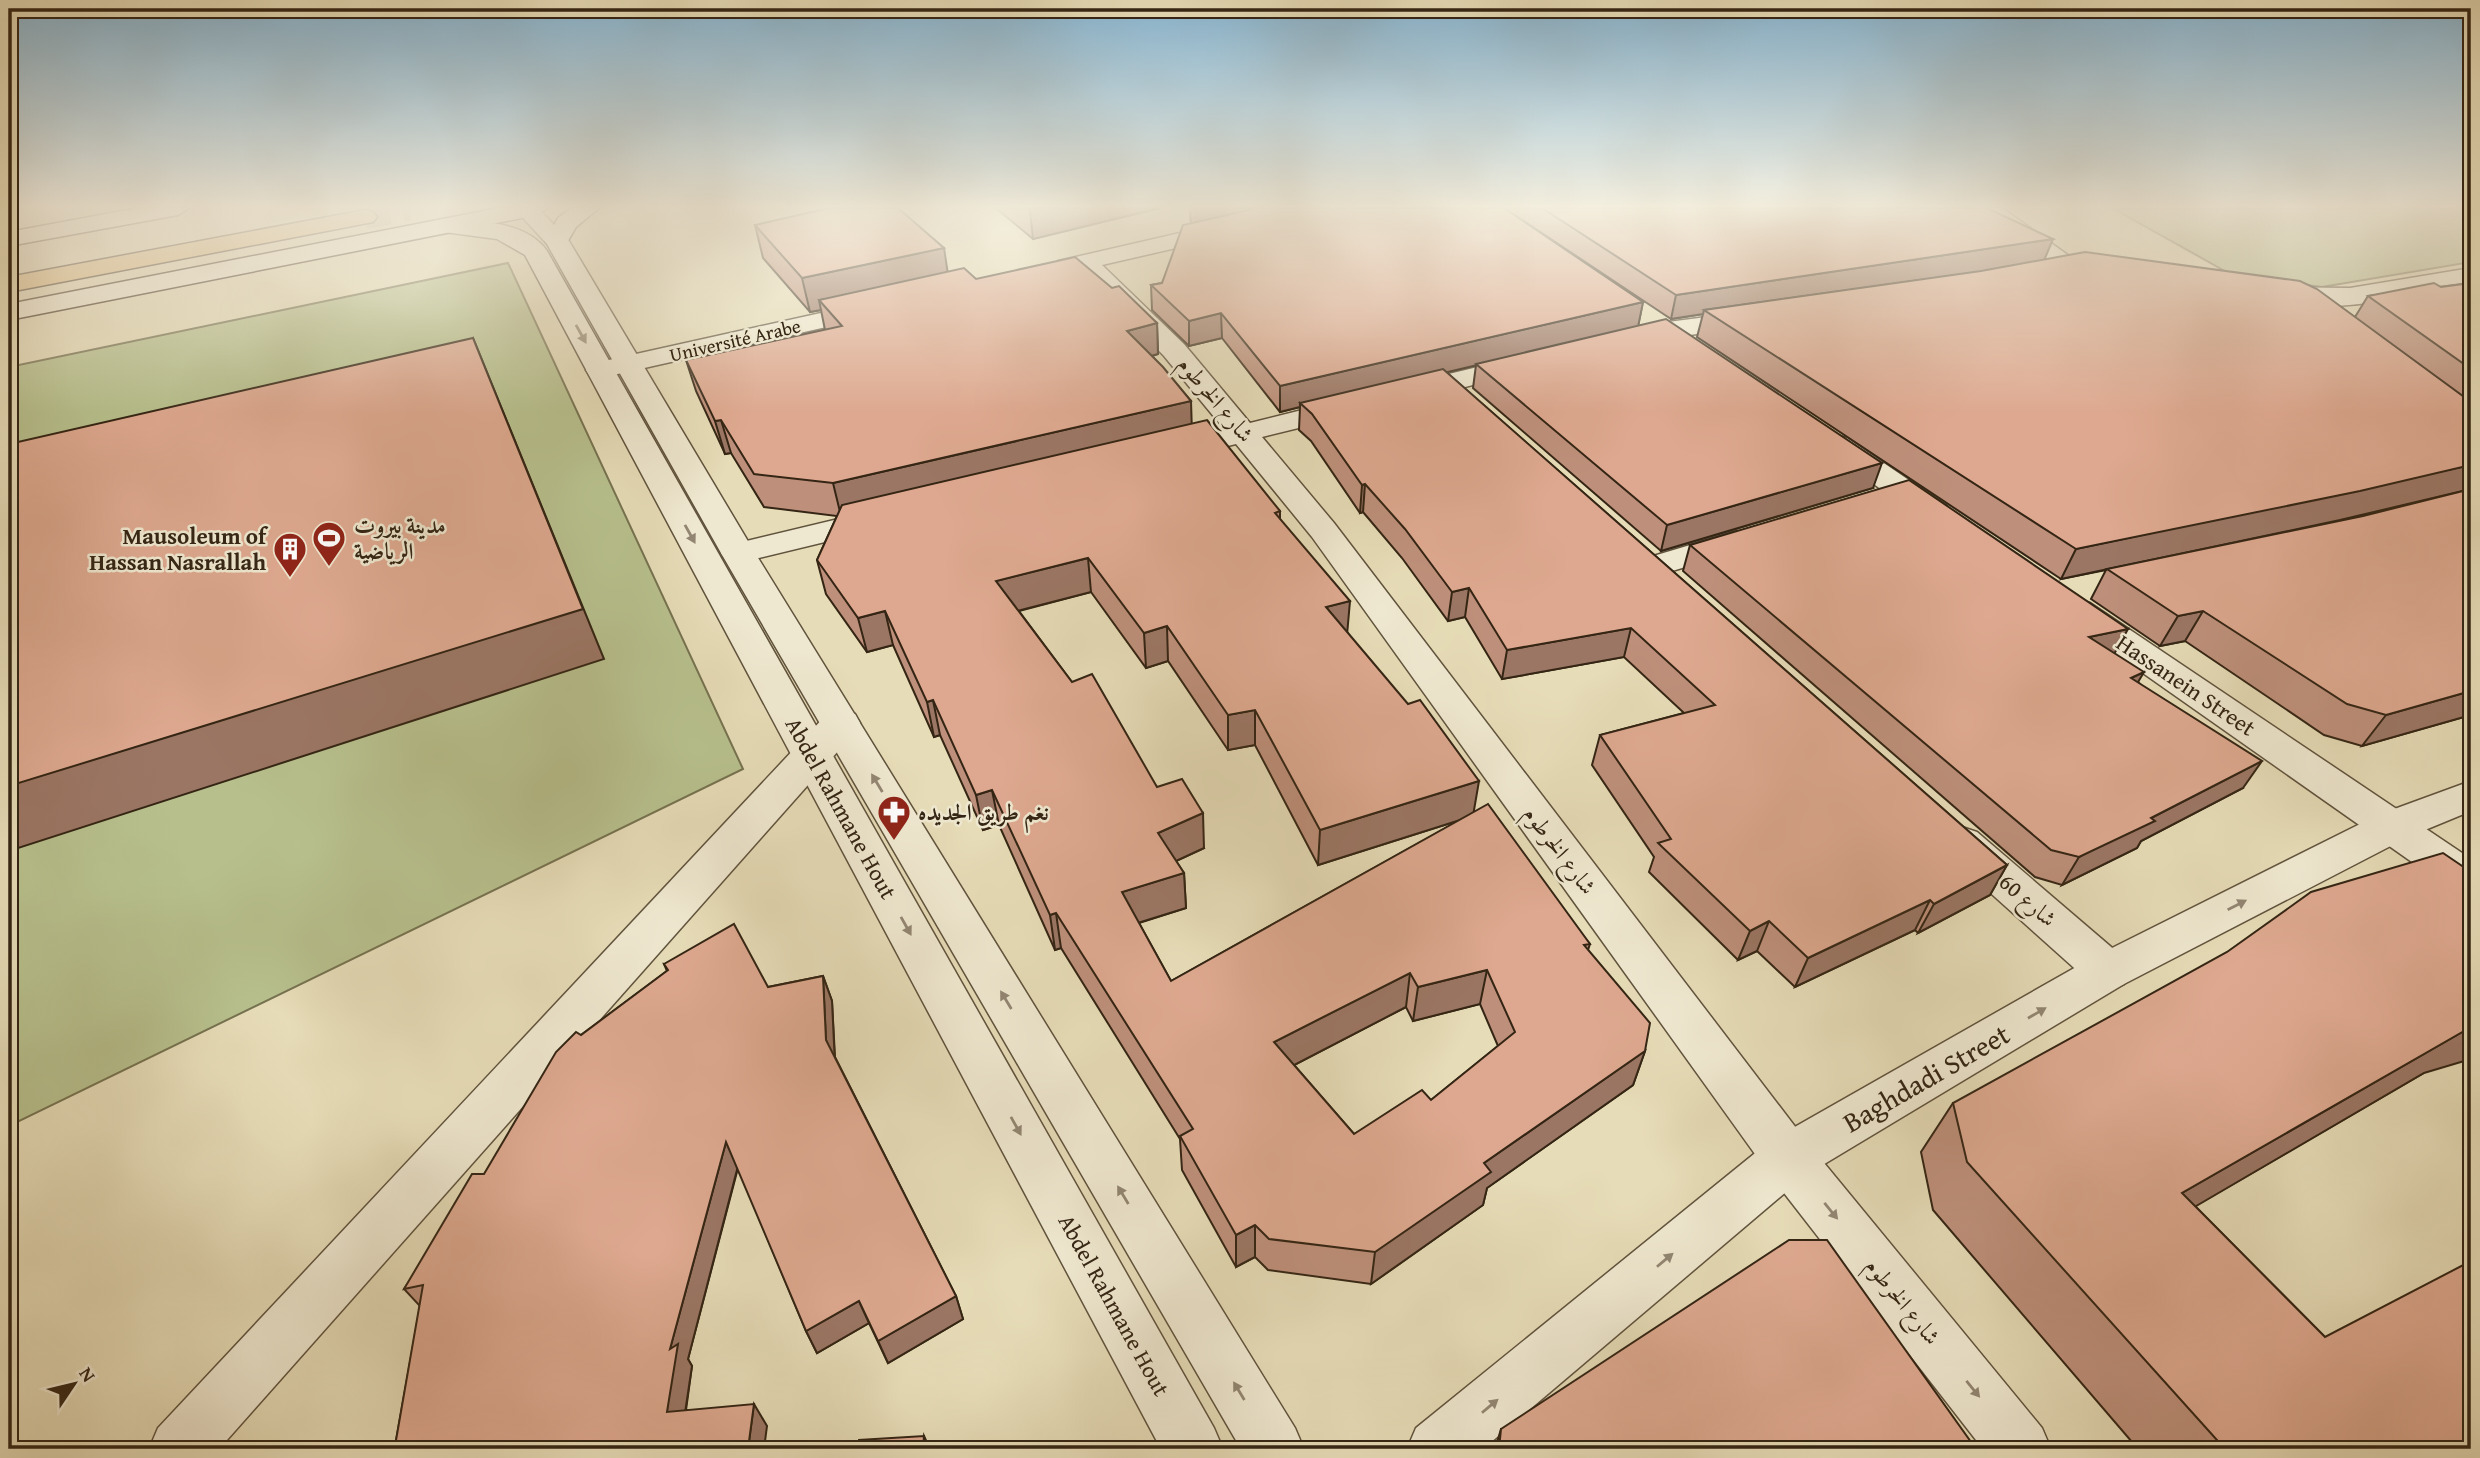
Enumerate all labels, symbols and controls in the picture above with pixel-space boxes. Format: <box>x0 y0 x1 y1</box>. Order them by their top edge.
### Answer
street label: Université Arabe <box>667 311 803 369</box>
one-way arrow <box>575 325 587 344</box>
street label: شارع الخرطوم <box>1167 348 1262 452</box>
place label: مدينة بيروت الرياضية <box>354 508 446 567</box>
place label: Mausoleum of Hassan Nasrallah <box>89 519 269 578</box>
sports icon: مدينة بيروت الرياضية <box>310 519 348 568</box>
one-way arrow <box>684 524 696 544</box>
building icon: Mausoleum of Hassan Nasrallah <box>271 530 309 579</box>
street label: Hassanein Street <box>2110 626 2262 743</box>
street label: Abdel Rahmane Hout <box>778 711 905 905</box>
one-way arrow <box>871 774 884 793</box>
pharmacy icon: نغم طريق الجديده <box>875 793 913 842</box>
place label: نغم طريق الجديده <box>918 795 1049 833</box>
street label: شارع الخرطوم <box>1513 798 1605 903</box>
street label: شارع 60 <box>1990 865 2064 937</box>
one-way arrow <box>2227 900 2247 911</box>
one-way arrow <box>900 917 912 936</box>
one-way arrow <box>1000 990 1013 1009</box>
one-way arrow <box>2027 1007 2046 1019</box>
street label: Baghdadi Street <box>1835 1013 2017 1142</box>
one-way arrow <box>1010 1116 1022 1136</box>
one-way arrow <box>1117 1186 1129 1205</box>
one-way arrow <box>1823 1202 1838 1219</box>
street label: Abdel Rahmane Hout <box>1051 1208 1178 1402</box>
street label: شارع الخرطوم <box>1855 1250 1949 1354</box>
one-way arrow <box>1656 1253 1673 1268</box>
north arrow <box>38 1350 108 1420</box>
text: N <box>73 1361 103 1388</box>
one-way arrow <box>1965 1380 1980 1397</box>
one-way arrow <box>1233 1381 1246 1400</box>
one-way arrow <box>1480 1398 1498 1413</box>

